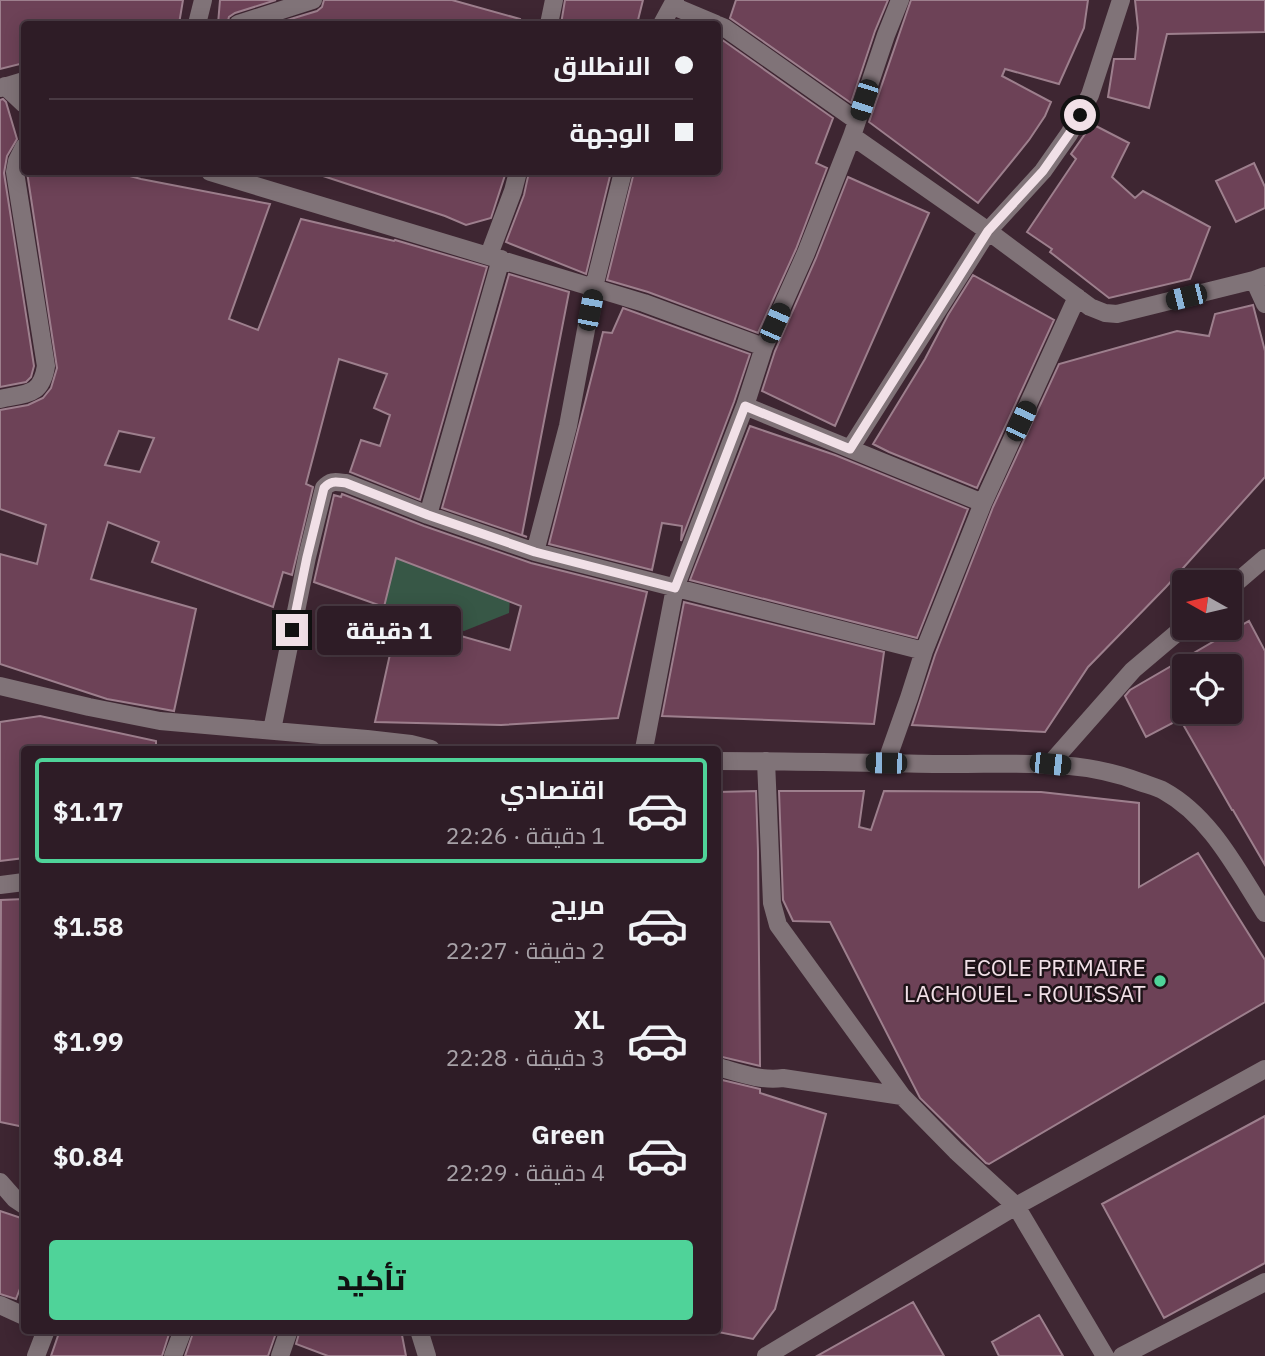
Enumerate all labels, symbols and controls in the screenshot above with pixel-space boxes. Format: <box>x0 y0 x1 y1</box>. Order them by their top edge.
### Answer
text: الانطلاق <box>553 48 651 82</box>
car <box>848 77 881 123</box>
route start <box>1064 99 1096 131</box>
text: الوجهة <box>570 115 651 149</box>
car <box>1164 282 1209 312</box>
car <box>576 287 605 333</box>
car <box>757 300 794 346</box>
car <box>1003 398 1040 444</box>
north arrow <box>1172 570 1242 640</box>
map controls <box>1172 570 1242 724</box>
callout: 1 دقيقة <box>316 606 460 654</box>
route end <box>276 614 308 646</box>
text: 1 دقيقة <box>346 615 432 645</box>
button: locate <box>1172 654 1242 724</box>
car <box>1029 751 1072 777</box>
car <box>865 752 908 774</box>
text: اقتصادي <box>500 772 605 806</box>
icon: car <box>626 779 689 842</box>
text: $1.17 <box>53 794 124 828</box>
text: 1 دقيقة · 22:26 <box>446 820 605 850</box>
text: مريح <box>550 887 605 921</box>
icon: car <box>626 894 689 957</box>
text: $1.58 <box>53 909 124 943</box>
text: 2 دقيقة · 22:27 <box>446 935 605 965</box>
place label: ECOLE PRIMAIRE LACHOUEL - ROUISSAT <box>904 952 1146 1008</box>
marker: ECOLE PRIMAIRE LACHOUEL - ROUISSAT <box>1152 973 1168 989</box>
text: XL <box>574 1002 605 1036</box>
icon: car <box>626 1009 689 1072</box>
text: $1.99 <box>53 1024 124 1058</box>
text: 3 دقيقة · 22:28 <box>446 1042 605 1072</box>
text: Green <box>531 1117 605 1151</box>
icon: car <box>626 1124 689 1187</box>
text: $0.84 <box>53 1139 124 1173</box>
text: 4 دقيقة · 22:29 <box>446 1157 605 1187</box>
button: تأكيد <box>49 1240 693 1320</box>

